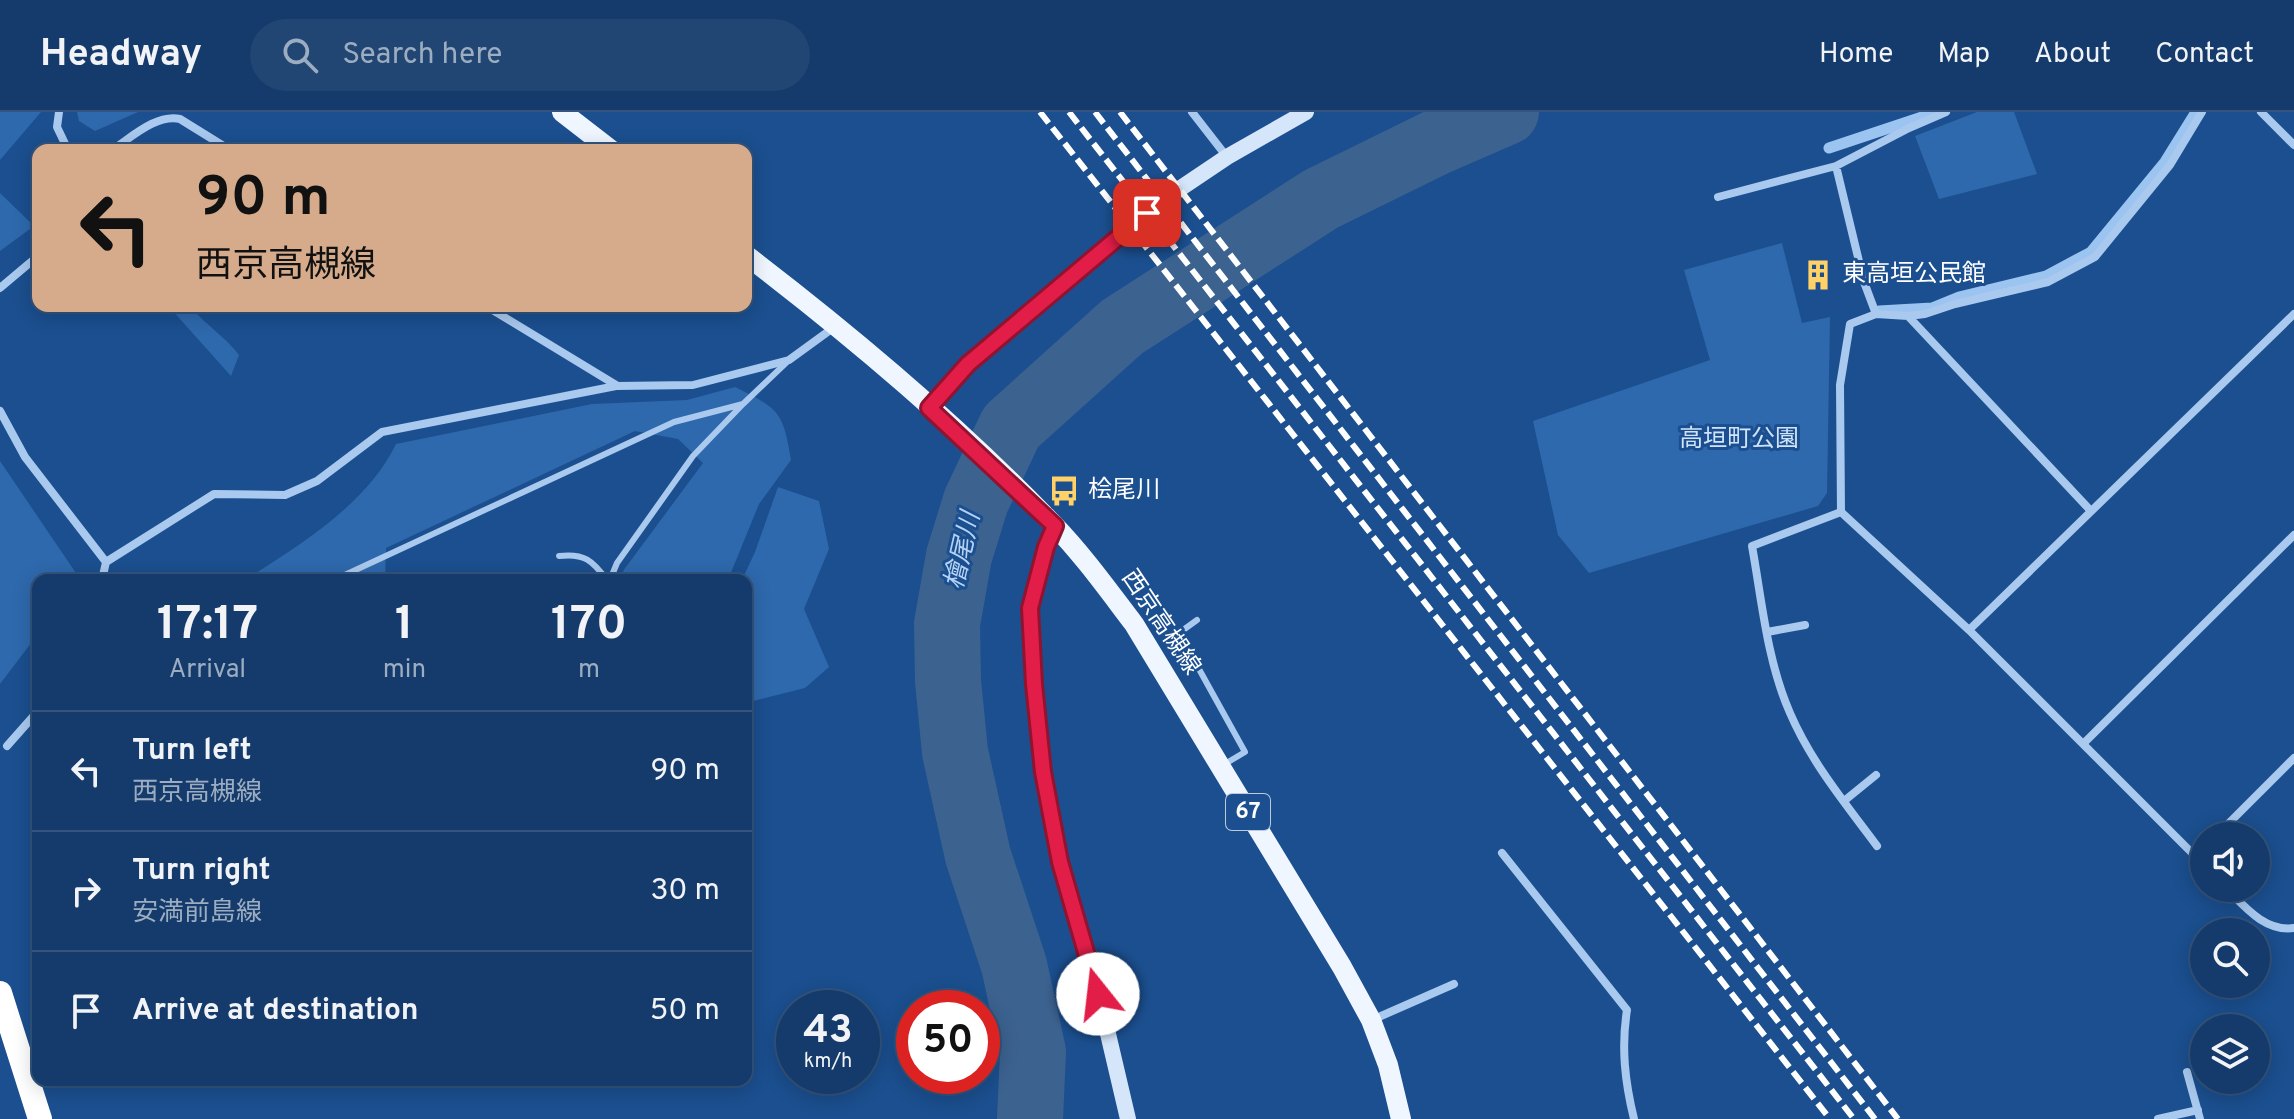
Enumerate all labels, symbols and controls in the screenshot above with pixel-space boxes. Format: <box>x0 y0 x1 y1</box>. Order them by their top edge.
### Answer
search box <box>250 19 810 91</box>
text: Headway <box>40 31 202 80</box>
icon: search <box>278 33 322 77</box>
text: Search here <box>342 37 502 74</box>
text: Home <box>1819 37 1893 73</box>
text: Map <box>1937 37 1990 73</box>
text: About <box>2034 37 2111 73</box>
text: Contact <box>2155 37 2254 73</box>
text: 90 m <box>196 165 331 235</box>
icon: left <box>64 176 168 280</box>
pin <box>1113 179 1181 247</box>
icon: arrive <box>1125 191 1169 235</box>
text: 西京高槻線 <box>196 244 376 290</box>
building icon: 東高垣公民館 <box>1801 258 1835 292</box>
place label: 東高垣公民館 <box>1842 260 1986 290</box>
park label: 高垣町公園 <box>1679 425 1799 455</box>
bus stop icon: 桧尾川 <box>1047 474 1081 508</box>
place label: 桧尾川 <box>1088 476 1160 506</box>
water label: 檜尾川 <box>939 506 990 593</box>
street label: 西京高槻線 <box>1114 565 1206 681</box>
text: 17:17 <box>157 596 258 656</box>
text: 1 <box>395 596 414 656</box>
text: 170 <box>551 596 627 656</box>
text: Arrival <box>169 654 246 687</box>
text: min <box>383 654 426 687</box>
text: m <box>578 654 600 687</box>
text: Turn left <box>132 733 252 770</box>
icon: left <box>64 749 108 793</box>
text: 90 m <box>651 753 720 790</box>
text: 西京高槻線 <box>132 777 262 810</box>
road number: 67 <box>1226 794 1270 830</box>
map controls <box>2190 822 2270 1094</box>
button: sound <box>2190 822 2270 902</box>
text: Turn right <box>132 853 270 890</box>
icon: right <box>64 869 108 913</box>
text: 30 m <box>651 873 720 910</box>
text: 安満前島線 <box>132 897 262 930</box>
button: search <box>2190 918 2270 998</box>
position arrow <box>1056 952 1140 1036</box>
icon: arrive <box>64 989 108 1033</box>
speed limit sign: 50 <box>896 990 1000 1094</box>
text: Arrive at destination <box>132 993 418 1030</box>
text: 50 m <box>650 993 720 1030</box>
text: 43 <box>803 1007 853 1057</box>
button: layers <box>2190 1014 2270 1094</box>
text: km/h <box>804 1049 852 1075</box>

